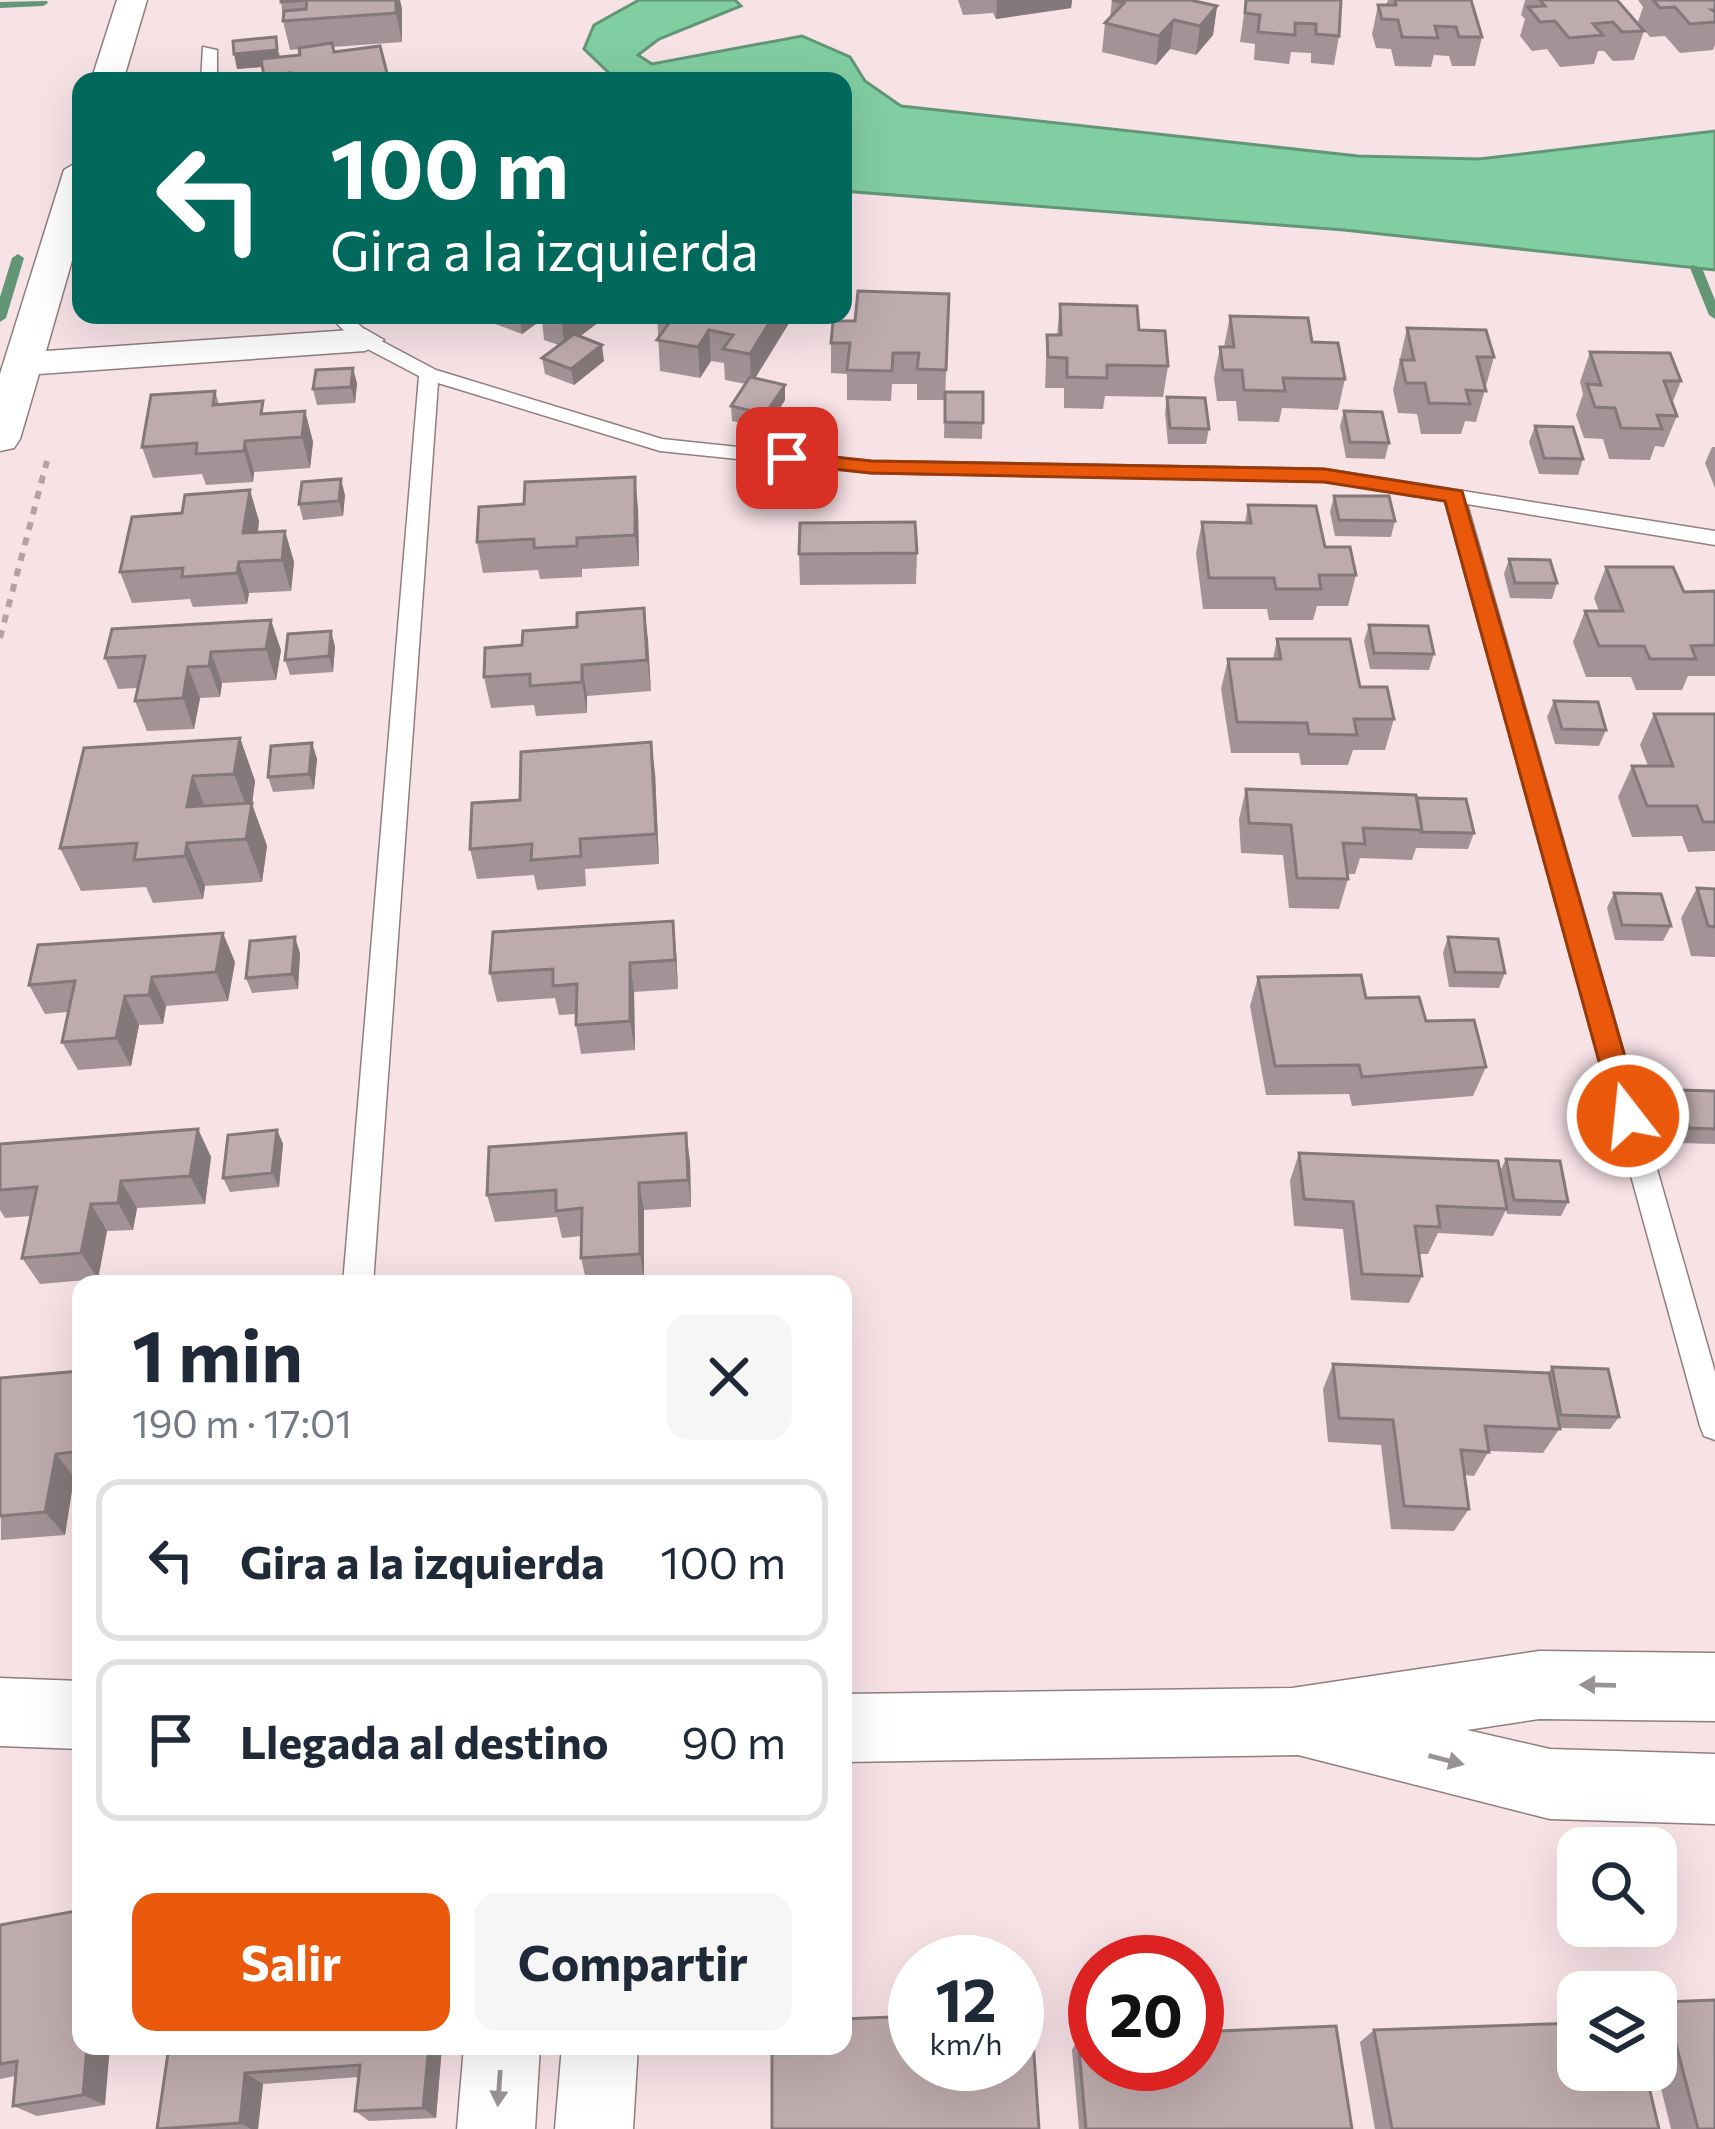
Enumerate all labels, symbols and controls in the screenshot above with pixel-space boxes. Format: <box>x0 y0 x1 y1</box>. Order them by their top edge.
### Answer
text: 100 m <box>330 114 569 216</box>
icon: left <box>132 120 288 276</box>
text: Gira a la izquierda <box>330 216 759 282</box>
pin <box>736 407 838 509</box>
icon: arrive <box>754 425 820 491</box>
position arrow <box>1565 1053 1691 1179</box>
text: 1 min <box>132 1309 303 1397</box>
button: close <box>666 1314 792 1440</box>
text: 190 m · 17:01 <box>132 1398 352 1446</box>
icon: left <box>138 1527 204 1593</box>
text: Gira a la izquierda <box>240 1533 605 1588</box>
text: 100 m <box>660 1533 786 1588</box>
one-way arrow <box>1578 1676 1616 1695</box>
icon: arrive <box>138 1707 204 1773</box>
text: Llegada al destino <box>240 1713 609 1768</box>
text: 90 m <box>681 1713 786 1768</box>
one-way arrow <box>1428 1751 1466 1770</box>
map controls <box>1557 1827 1677 2091</box>
button: search <box>1557 1827 1677 1947</box>
button: Salir <box>132 1893 450 2031</box>
button: Compartir <box>474 1893 792 2031</box>
speed limit sign: 20 <box>1068 1935 1224 2091</box>
text: 12 <box>935 1961 997 2034</box>
button: layers <box>1557 1971 1677 2091</box>
text: km/h <box>930 2024 1002 2061</box>
one-way arrow <box>489 2069 508 2107</box>

